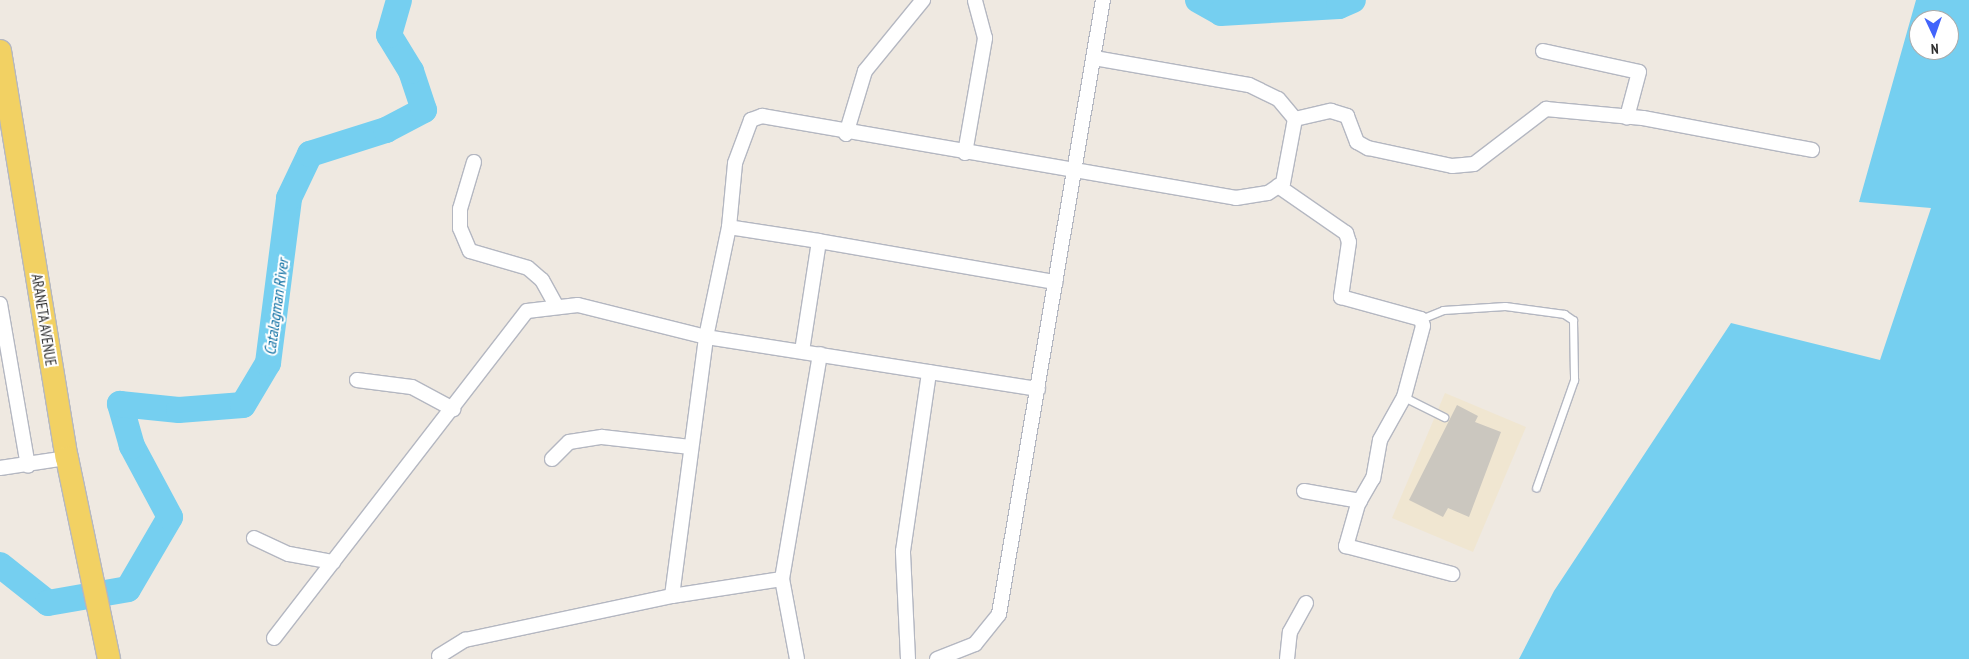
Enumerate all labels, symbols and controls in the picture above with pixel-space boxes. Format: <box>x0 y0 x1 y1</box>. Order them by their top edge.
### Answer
north arrow <box>1909 10 1959 60</box>
text: N <box>1930 40 1939 58</box>
water label: Catalagman River <box>260 258 292 356</box>
street label: ARANETA AVENUE <box>28 272 60 368</box>

